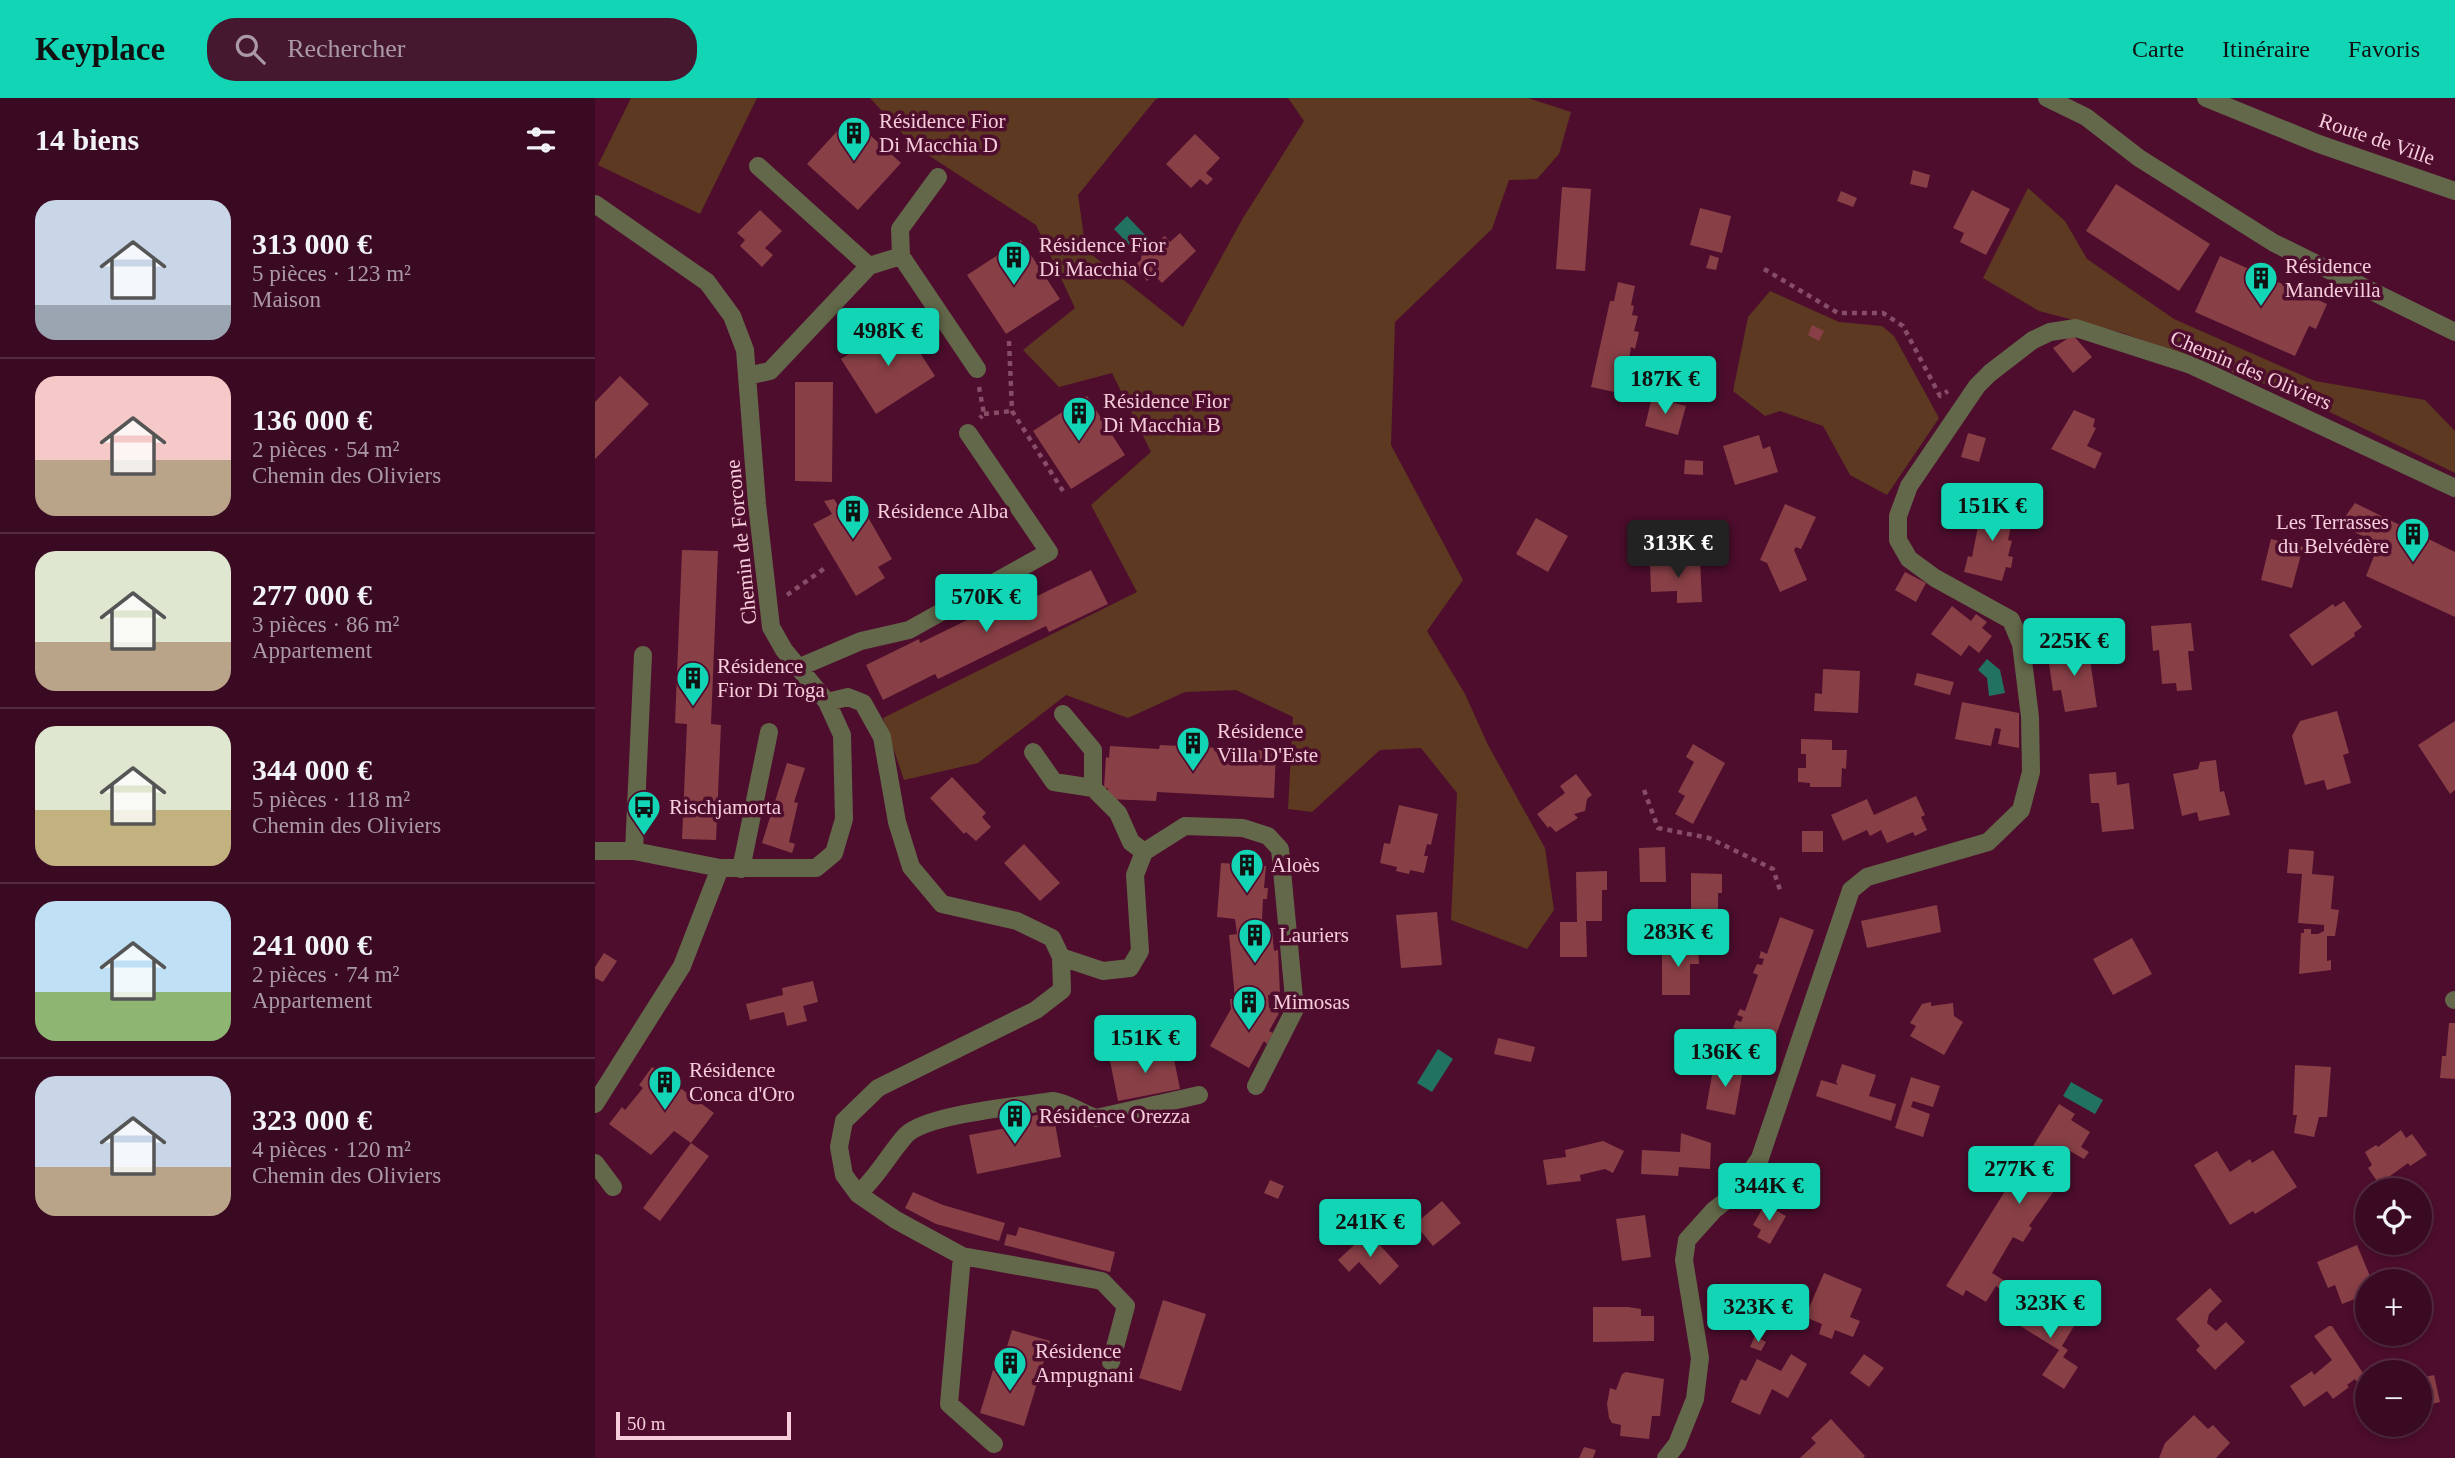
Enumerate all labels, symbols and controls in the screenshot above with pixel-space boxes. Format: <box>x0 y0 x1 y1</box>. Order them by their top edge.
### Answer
search box <box>207 18 697 81</box>
icon: search <box>231 30 269 68</box>
text: Keyplace <box>35 31 165 67</box>
text: Rechercher <box>287 34 406 63</box>
text: Carte <box>2132 36 2184 62</box>
text: Itinéraire <box>2222 36 2310 62</box>
text: Favoris <box>2348 36 2420 62</box>
street label: Route de Ville <box>2316 108 2438 170</box>
place label: Résidence Fior Di Macchia D <box>879 109 1006 157</box>
building icon: Résidence Fior Di Macchia D <box>835 114 873 163</box>
icon: filters <box>522 121 560 159</box>
text: 14 biens <box>35 123 139 156</box>
text: 313 000 € <box>252 227 372 260</box>
icon: home <box>91 228 175 312</box>
place label: Résidence Fior Di Macchia C <box>1039 233 1166 281</box>
building icon: Résidence Fior Di Macchia C <box>995 238 1033 287</box>
place label: Résidence Mandevilla <box>2285 254 2381 302</box>
building icon: Résidence Mandevilla <box>2242 259 2280 308</box>
text: 5 pièces · 123 m² <box>252 261 411 286</box>
text: Maison <box>252 287 321 312</box>
pin: 498K € <box>831 308 945 368</box>
text: 498K € <box>853 318 923 343</box>
street label: Chemin des Oliviers <box>2167 325 2335 415</box>
pin: 187K € <box>1608 356 1722 416</box>
text: 187K € <box>1630 366 1700 391</box>
place label: Résidence Fior Di Macchia B <box>1103 389 1230 437</box>
building icon: Résidence Fior Di Macchia B <box>1060 394 1098 443</box>
text: 136 000 € <box>252 403 372 436</box>
icon: home <box>91 404 175 488</box>
text: 2 pièces · 54 m² <box>252 437 399 462</box>
street label: Chemin de Forcone <box>720 458 762 626</box>
text: Chemin des Oliviers <box>252 463 441 488</box>
pin: 151K € <box>1935 484 2049 543</box>
building icon: Résidence Alba <box>834 492 872 541</box>
text: 151K € <box>1957 493 2027 518</box>
place label: Résidence Alba <box>877 499 1009 523</box>
place label: Les Terrasses du Belvédère <box>2276 510 2389 558</box>
building icon: Les Terrasses du Belvédère <box>2394 515 2432 564</box>
pin: 313K € <box>1621 520 1735 580</box>
text: 313K € <box>1643 530 1713 555</box>
pin: 570K € <box>929 574 1043 634</box>
text: 277 000 € <box>252 578 372 611</box>
icon: home <box>91 579 175 663</box>
text: 570K € <box>951 584 1021 609</box>
text: 3 pièces · 86 m² <box>252 612 399 637</box>
pin: 225K € <box>2017 618 2131 678</box>
text: 225K € <box>2039 628 2109 653</box>
text: Appartement <box>252 638 372 663</box>
place label: Résidence Fior Di Toga <box>717 654 825 702</box>
building icon: Résidence Fior Di Toga <box>674 659 712 708</box>
place label: Résidence Villa D'Este <box>1217 719 1318 767</box>
building icon: Résidence Villa D'Este <box>1174 724 1212 773</box>
text: 344 000 € <box>252 753 372 786</box>
icon: home <box>91 754 175 838</box>
text: 5 pièces · 118 m² <box>252 787 410 812</box>
bus stop icon: Rischjamorta <box>625 788 663 837</box>
place label: Rischjamorta <box>669 795 782 819</box>
text: Chemin des Oliviers <box>252 813 441 838</box>
building icon: Aloès <box>1228 846 1266 895</box>
place label: Aloès <box>1271 853 1320 877</box>
pin: 283K € <box>1621 910 1735 969</box>
building icon: Lauriers <box>1236 916 1274 965</box>
text: 283K € <box>1643 919 1713 944</box>
place label: Lauriers <box>1279 923 1349 947</box>
text: 241 000 € <box>252 928 372 961</box>
icon: home <box>91 929 175 1013</box>
text: 2 pièces · 74 m² <box>252 962 399 987</box>
building icon: Mimosas <box>1230 983 1268 1032</box>
text: Appartement <box>252 988 372 1013</box>
place label: Mimosas <box>1273 990 1350 1014</box>
pin: 151K € <box>1088 1016 1202 1075</box>
text: 151K € <box>1110 1025 1180 1050</box>
pin: 136K € <box>1668 1030 1782 1089</box>
text: 136K € <box>1690 1039 1760 1064</box>
place label: Résidence Conca d'Oro <box>689 1058 795 1106</box>
building icon: Résidence Conca d'Oro <box>646 1063 684 1112</box>
building icon: Résidence Orezza <box>996 1097 1034 1146</box>
text: 323 000 € <box>252 1103 372 1136</box>
icon: home <box>91 1104 175 1188</box>
place label: Résidence Orezza <box>1039 1104 1191 1128</box>
text: 4 pièces · 120 m² <box>252 1137 411 1162</box>
pin: 277K € <box>1962 1146 2076 1206</box>
text: 277K € <box>1984 1156 2054 1181</box>
text: Chemin des Oliviers <box>252 1163 441 1188</box>
pin: 344K € <box>1712 1164 1826 1223</box>
text: 344K € <box>1734 1173 1804 1198</box>
map controls <box>2355 1178 2432 1437</box>
button: locate <box>2355 1178 2432 1255</box>
pin: 241K € <box>1313 1200 1427 1259</box>
text: 241K € <box>1335 1209 1405 1234</box>
button: + <box>2355 1269 2432 1346</box>
pin: 323K € <box>1993 1280 2107 1340</box>
pin: 323K € <box>1701 1284 1815 1344</box>
text: 323K € <box>2015 1290 2085 1315</box>
text: 323K € <box>1723 1294 1793 1319</box>
place label: Résidence Ampugnani <box>1035 1339 1134 1387</box>
building icon: Résidence Ampugnani <box>991 1344 1029 1393</box>
button: − <box>2355 1360 2432 1437</box>
scale bar <box>616 1409 791 1441</box>
text: 50 m <box>627 1413 666 1434</box>

